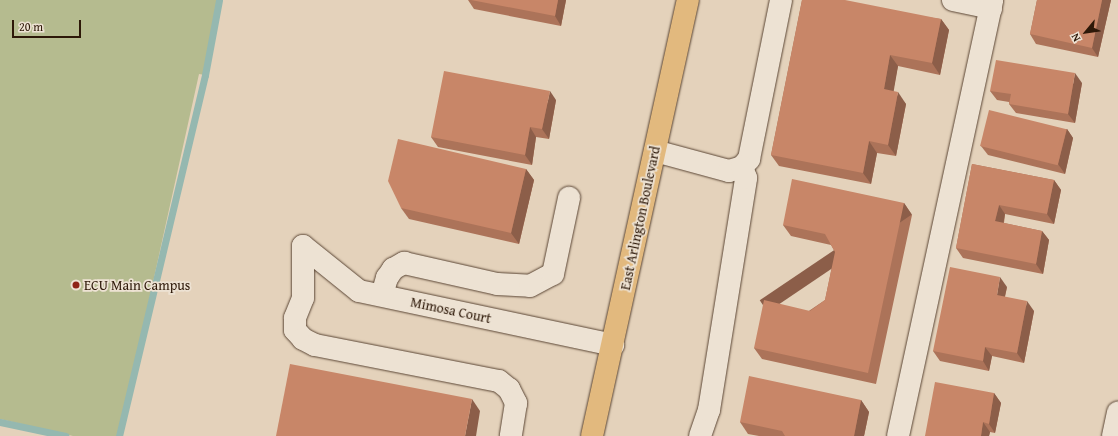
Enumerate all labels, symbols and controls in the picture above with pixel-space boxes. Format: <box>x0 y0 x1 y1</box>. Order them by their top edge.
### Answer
scale bar <box>14 12 83 38</box>
north arrow <box>1066 12 1106 52</box>
text: 20 m <box>19 18 43 35</box>
text: N <box>1067 31 1084 45</box>
street label: East Arlington Boulevard <box>617 144 663 292</box>
place label: ECU Main Campus <box>84 277 190 293</box>
marker: ECU Main Campus <box>71 280 81 290</box>
street label: Mimosa Court <box>409 293 493 327</box>

